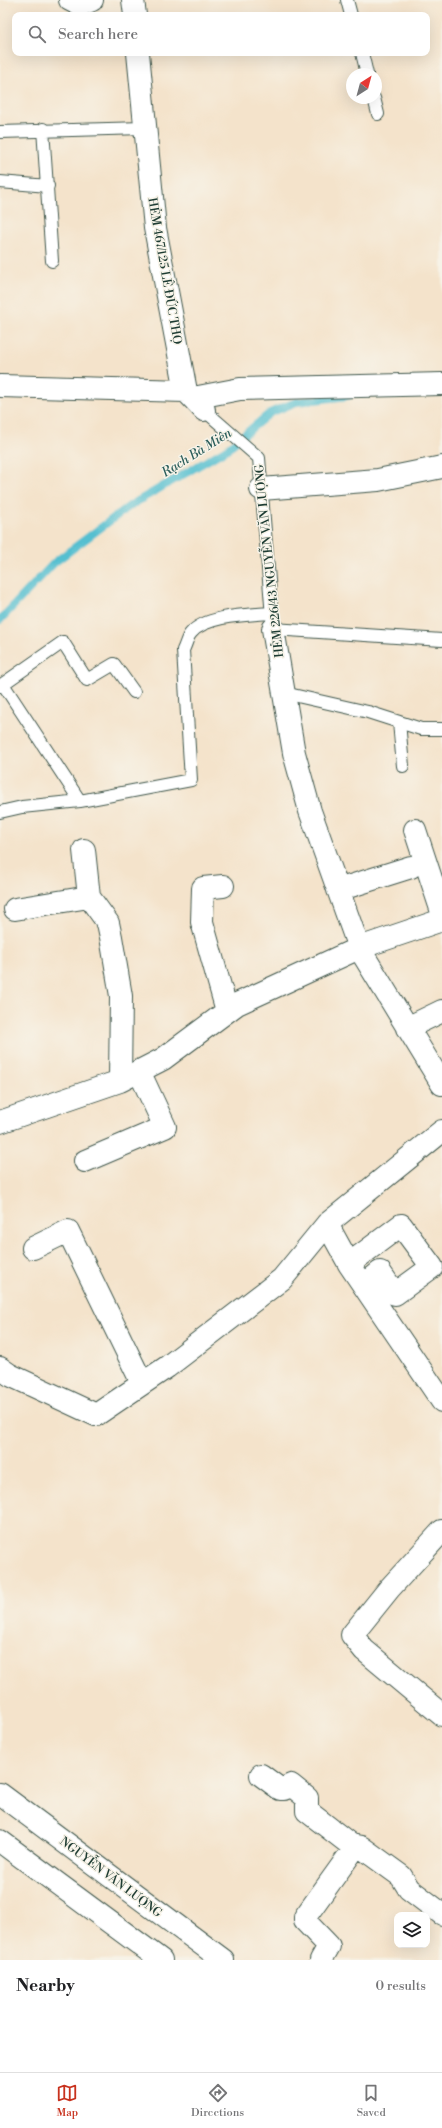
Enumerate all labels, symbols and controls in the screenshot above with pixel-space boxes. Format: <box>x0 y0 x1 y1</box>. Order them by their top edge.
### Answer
search box <box>12 12 430 56</box>
icon: search <box>26 23 48 45</box>
text: Search here <box>58 25 138 44</box>
north arrow <box>346 68 382 104</box>
street label: HẺM 467/125 LÊ ĐỨC THỌ <box>144 196 187 346</box>
water label: Rạch Bà Miên <box>158 425 235 481</box>
street label: HẺM 226/43 NGUYỄN VĂN LƯỢNG <box>248 463 287 659</box>
street label: NGUYỄN VĂN LƯỢNG <box>57 1831 167 1921</box>
map controls <box>394 1912 430 1948</box>
button: layers <box>394 1912 430 1948</box>
text: Nearby <box>16 1975 75 1997</box>
text: 0 results <box>375 1978 426 1994</box>
tab: Map <box>56 2082 78 2120</box>
tab: Directions <box>191 2082 244 2120</box>
tab: Saved <box>357 2082 386 2120</box>

